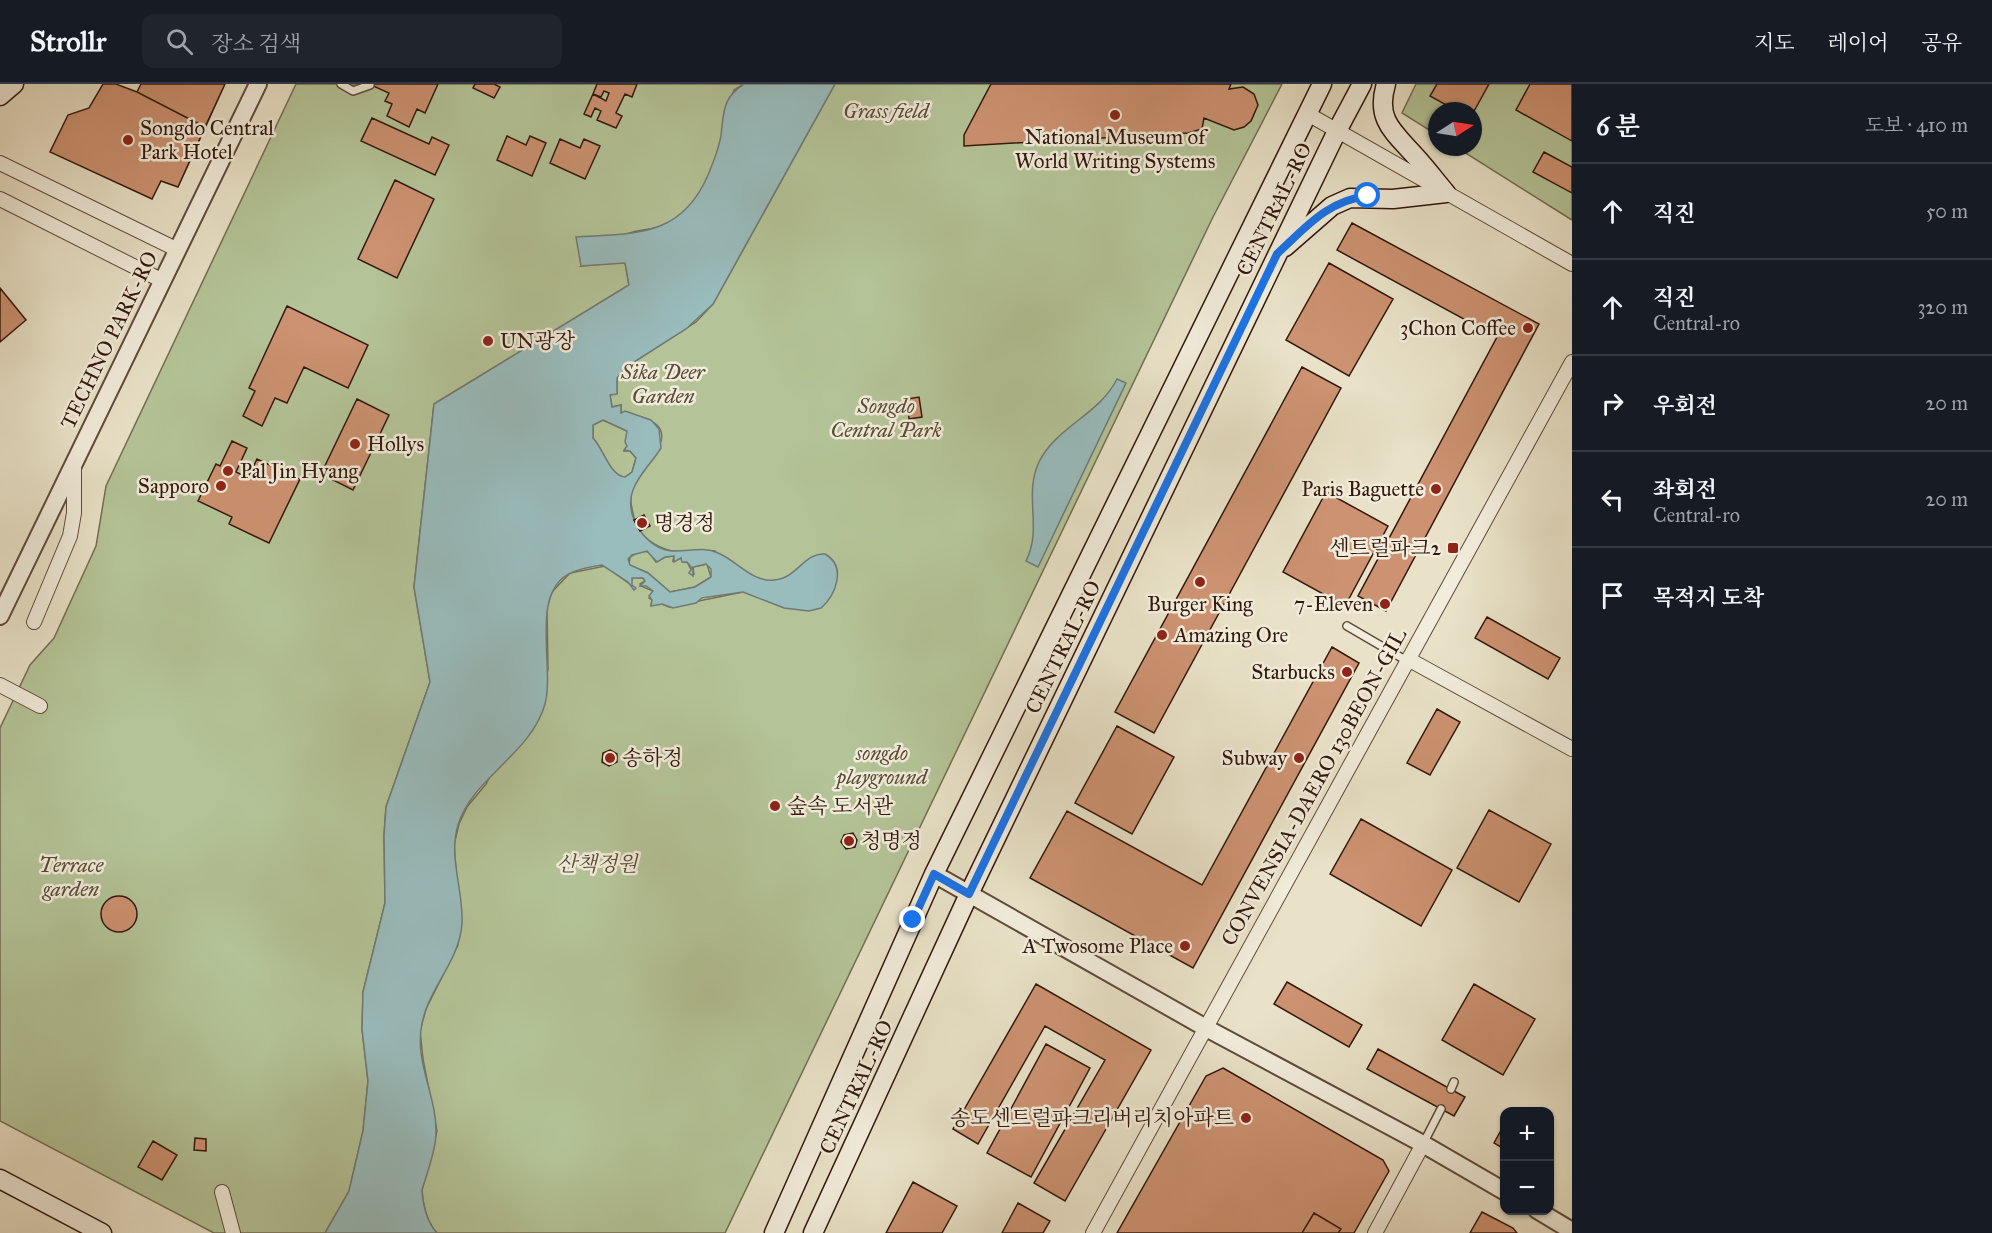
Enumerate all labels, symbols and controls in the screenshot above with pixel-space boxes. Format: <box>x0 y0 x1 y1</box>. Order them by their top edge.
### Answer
search box <box>142 14 562 68</box>
text: Strollr <box>30 24 106 59</box>
icon: search <box>163 25 196 58</box>
text: 장소 검색 <box>211 30 301 57</box>
text: 지도 <box>1754 30 1795 56</box>
text: 레이어 <box>1828 30 1888 56</box>
text: 공유 <box>1921 30 1962 56</box>
park label: Grass field <box>843 98 931 124</box>
north arrow <box>1428 102 1482 156</box>
marker: National Museum of World Writing Systems <box>1108 108 1122 122</box>
text: 6 분 <box>1596 110 1640 142</box>
text: 도보 · 410 m <box>1865 113 1968 137</box>
place label: Songdo Central Park Hotel <box>140 115 274 165</box>
place label: National Museum of World Writing Systems <box>1015 124 1215 174</box>
marker: Songdo Central Park Hotel <box>121 133 135 147</box>
street label: CENTRAL-RO <box>1231 138 1317 280</box>
route start <box>1354 182 1380 208</box>
icon: ahead <box>1596 195 1629 228</box>
text: 50 m <box>1926 199 1968 223</box>
text: 직진 <box>1653 200 1696 227</box>
street label: TECHNO PARK-RO <box>55 247 163 433</box>
text: 직진 <box>1653 284 1696 311</box>
icon: ahead <box>1596 291 1629 324</box>
text: 320 m <box>1917 295 1968 319</box>
text: Central-ro <box>1653 311 1740 335</box>
place label: 3Chon Coffee <box>1400 315 1516 341</box>
marker: 3Chon Coffee <box>1521 321 1535 335</box>
place label: UN광장 <box>500 328 576 354</box>
marker: UN광장 <box>481 334 495 348</box>
park label: Sika Deer Garden <box>620 359 706 409</box>
icon: right <box>1596 387 1629 420</box>
text: 20 m <box>1925 391 1968 415</box>
text: 우회전 <box>1653 392 1717 419</box>
park label: Songdo Central Park <box>830 393 942 443</box>
place label: Hollys <box>367 431 424 457</box>
marker: Hollys <box>348 437 362 451</box>
place label: Pal Jin Hyang <box>240 458 359 484</box>
marker: Pal Jin Hyang <box>221 464 235 478</box>
place label: Sapporo <box>138 473 209 499</box>
place label: Paris Baguette <box>1301 476 1424 502</box>
text: 좌회전 <box>1653 476 1717 503</box>
marker: Sapporo <box>214 479 228 493</box>
marker: Paris Baguette <box>1429 482 1443 496</box>
icon: left <box>1596 483 1629 516</box>
text: 20 m <box>1925 487 1968 511</box>
text: Central-ro <box>1653 503 1740 527</box>
place label: 명경정 <box>654 510 715 536</box>
marker: 명경정 <box>635 516 649 530</box>
place label: 센트럴파크2 <box>1329 535 1442 561</box>
marker: 센트럴파크2 <box>1446 541 1460 555</box>
marker: Burger King <box>1193 575 1207 589</box>
street label: CENTRAL-RO <box>1020 576 1106 718</box>
icon: arrive <box>1596 579 1629 612</box>
text: 목적지 도착 <box>1653 584 1764 611</box>
place label: Burger King <box>1147 591 1253 617</box>
place label: 7-Eleven <box>1294 591 1373 617</box>
marker: 7-Eleven <box>1378 597 1392 611</box>
place label: Amazing Ore <box>1173 622 1289 648</box>
street label: CONVENSIA-DAERO 130BEON-GIL <box>1216 623 1413 950</box>
marker: Amazing Ore <box>1155 628 1169 642</box>
place label: Starbucks <box>1251 659 1335 685</box>
marker: Starbucks <box>1340 665 1354 679</box>
park label: songdo playground <box>834 740 929 790</box>
place label: 송하정 <box>622 745 683 771</box>
place label: Subway <box>1222 745 1288 771</box>
marker: 송하정 <box>603 751 617 765</box>
marker: Subway <box>1292 751 1306 765</box>
place label: 숲속 도서관 <box>787 793 894 819</box>
marker: 숲속 도서관 <box>768 799 782 813</box>
place label: 청명정 <box>861 828 922 854</box>
marker: 청명정 <box>842 834 856 848</box>
park label: 산책정원 <box>556 851 639 877</box>
park label: Terrace garden <box>39 852 104 902</box>
route end <box>899 906 925 932</box>
place label: A Twosome Place <box>1022 933 1173 959</box>
marker: A Twosome Place <box>1178 939 1192 953</box>
street label: CENTRAL-RO <box>814 1016 898 1158</box>
place label: 송도센트럴파크리버리치아파트 <box>950 1105 1234 1131</box>
map controls <box>1500 1107 1554 1215</box>
button: + <box>1500 1107 1554 1161</box>
marker: 송도센트럴파크리버리치아파트 <box>1239 1111 1253 1125</box>
button: − <box>1500 1161 1554 1215</box>

